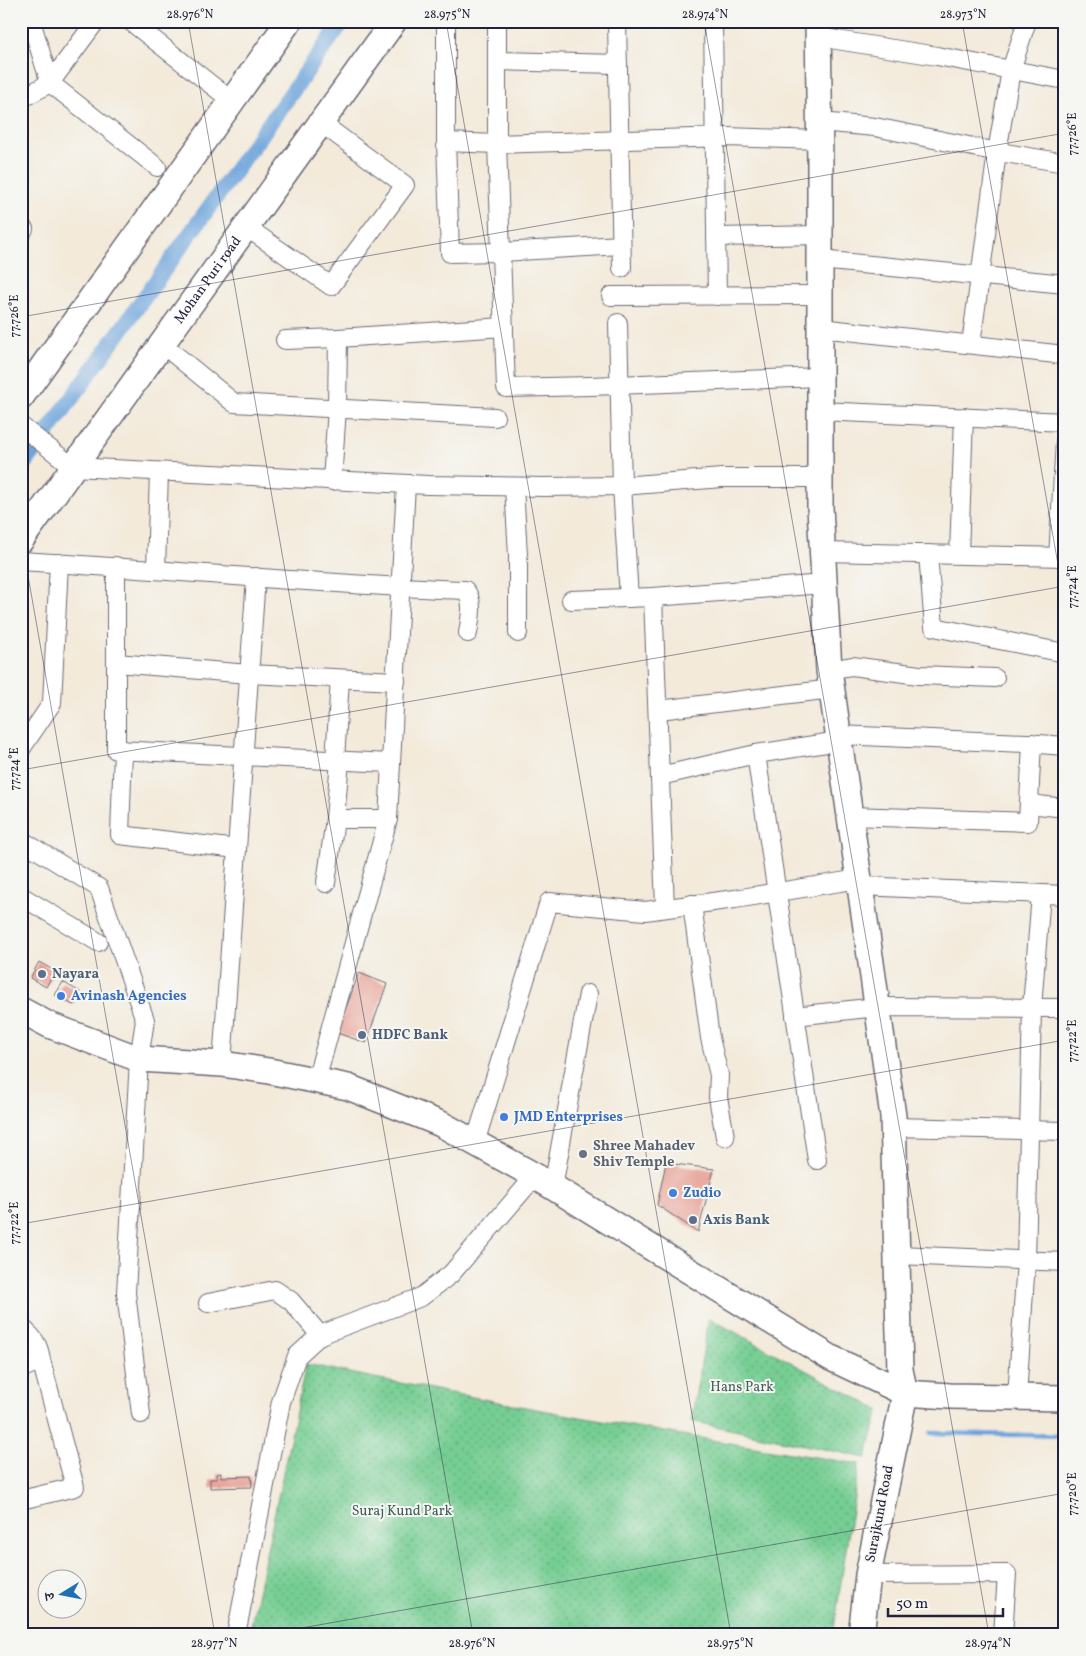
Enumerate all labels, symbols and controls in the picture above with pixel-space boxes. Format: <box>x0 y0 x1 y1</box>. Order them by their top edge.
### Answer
text: 28.976°N <box>167 7 214 23</box>
text: 28.975°N <box>424 7 470 23</box>
text: 28.974°N <box>682 7 728 23</box>
text: 28.973°N <box>940 7 986 23</box>
text: 77.726°E <box>1065 113 1081 155</box>
street label: Mohan Puri road <box>170 232 246 328</box>
text: 77.726°E <box>7 295 23 337</box>
text: 77.724°E <box>1065 565 1081 609</box>
text: 77.724°E <box>7 747 23 791</box>
place label: Nayara <box>52 965 99 984</box>
marker: Nayara <box>36 968 48 980</box>
place label: Avinash Agencies <box>71 987 187 1006</box>
marker: Avinash Agencies <box>55 990 67 1002</box>
text: 77.722°E <box>1065 1020 1081 1062</box>
place label: HDFC Bank <box>372 1026 449 1045</box>
marker: HDFC Bank <box>356 1029 368 1041</box>
place label: JMD Enterprises <box>513 1108 623 1127</box>
marker: JMD Enterprises <box>498 1111 510 1123</box>
place label: Shree Mahadev Shiv Temple <box>593 1137 695 1172</box>
marker: Shree Mahadev Shiv Temple <box>577 1148 589 1160</box>
place label: Zudio <box>683 1184 721 1203</box>
marker: Zudio <box>667 1187 679 1199</box>
text: 77.722°E <box>7 1202 23 1244</box>
place label: Axis Bank <box>703 1211 770 1230</box>
marker: Axis Bank <box>687 1214 699 1226</box>
park label: Hans Park <box>710 1378 774 1397</box>
street label: Surajkund Road <box>861 1464 899 1564</box>
text: 77.720°E <box>1065 1472 1081 1516</box>
park label: Suraj Kund Park <box>352 1502 452 1521</box>
north arrow <box>38 1568 88 1618</box>
scale bar <box>888 1586 1004 1618</box>
text: उ <box>41 1590 61 1602</box>
text: 50 m <box>896 1594 928 1615</box>
text: 28.977°N <box>191 1636 237 1652</box>
text: 28.976°N <box>449 1636 496 1652</box>
text: 28.975°N <box>707 1636 753 1652</box>
text: 28.974°N <box>965 1636 1011 1652</box>

